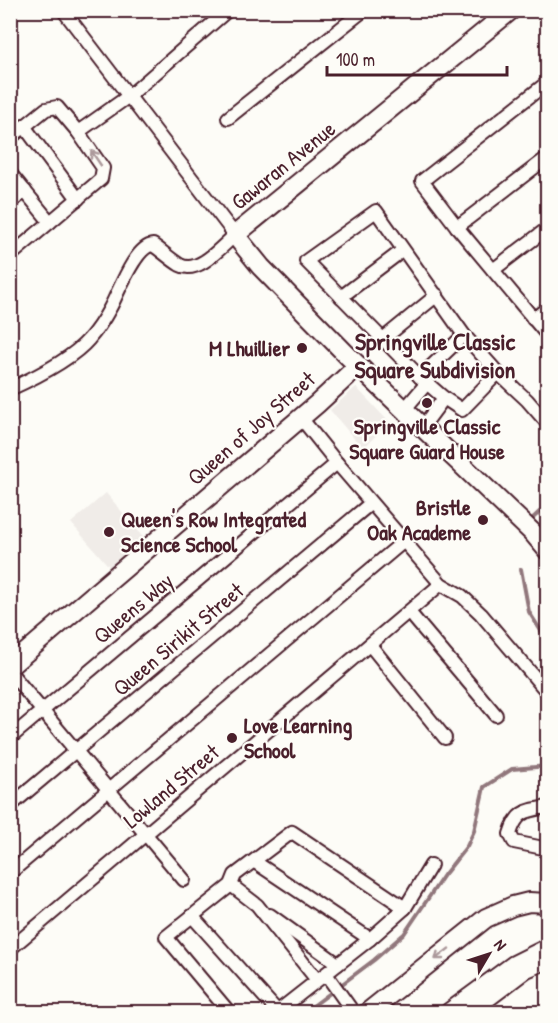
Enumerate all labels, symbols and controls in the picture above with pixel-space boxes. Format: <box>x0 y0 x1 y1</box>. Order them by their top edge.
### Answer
scale bar <box>327 39 507 77</box>
text: 100 m <box>336 47 375 72</box>
street label: Gawaran Avenue <box>225 114 342 216</box>
one-way arrow <box>90 150 102 166</box>
district label: Springville Classic Square Subdivision <box>355 325 516 386</box>
place label: M Lhuillier <box>209 333 291 363</box>
marker: M Lhuillier <box>295 341 309 355</box>
street label: Queen of Joy Street <box>181 364 322 492</box>
marker: Springville Classic Square Guard House <box>420 396 434 410</box>
place label: Springville Classic Square Guard House <box>349 411 505 467</box>
place label: Bristle Oak Academe <box>367 492 471 547</box>
place label: Queen's Row Integrated Science School <box>121 504 307 559</box>
marker: Bristle Oak Academe <box>476 513 490 527</box>
marker: Queen's Row Integrated Science School <box>102 525 116 539</box>
street label: Queens Way <box>87 566 179 650</box>
street label: Queen Sirikit Street <box>106 575 250 703</box>
place label: Love Learning School <box>244 710 353 765</box>
marker: Love Learning School <box>225 731 239 745</box>
street label: Lowland Street <box>117 737 226 835</box>
north arrow <box>459 924 519 984</box>
text: N <box>489 934 512 955</box>
one-way arrow <box>434 947 450 960</box>

